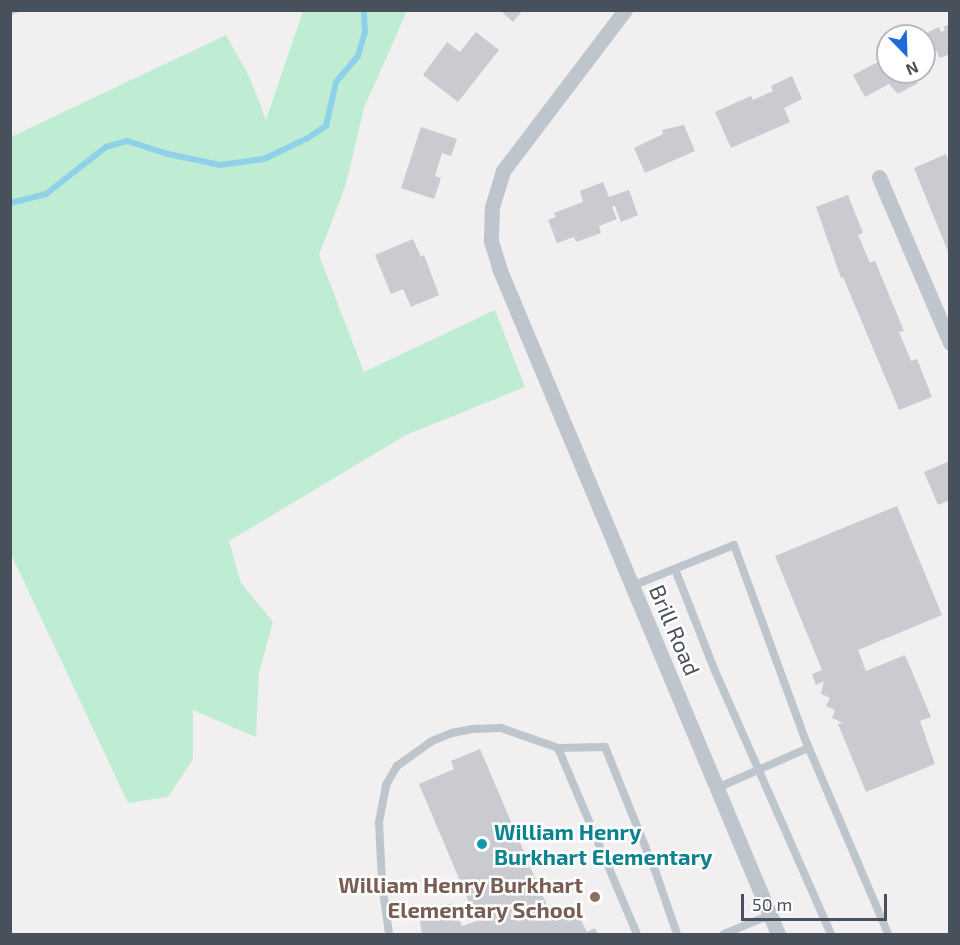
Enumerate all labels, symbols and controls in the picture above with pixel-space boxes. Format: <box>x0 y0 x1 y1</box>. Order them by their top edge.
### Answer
north arrow <box>876 24 936 84</box>
text: N <box>903 58 921 80</box>
street label: Brill Road <box>644 580 706 680</box>
place label: William Henry Burkhart Elementary <box>494 818 713 870</box>
marker: William Henry Burkhart Elementary <box>475 837 489 851</box>
place label: William Henry Burkhart Elementary School <box>338 871 583 922</box>
scale bar <box>744 882 890 920</box>
marker: William Henry Burkhart Elementary School <box>588 890 602 904</box>
text: 50 m <box>752 893 792 915</box>

